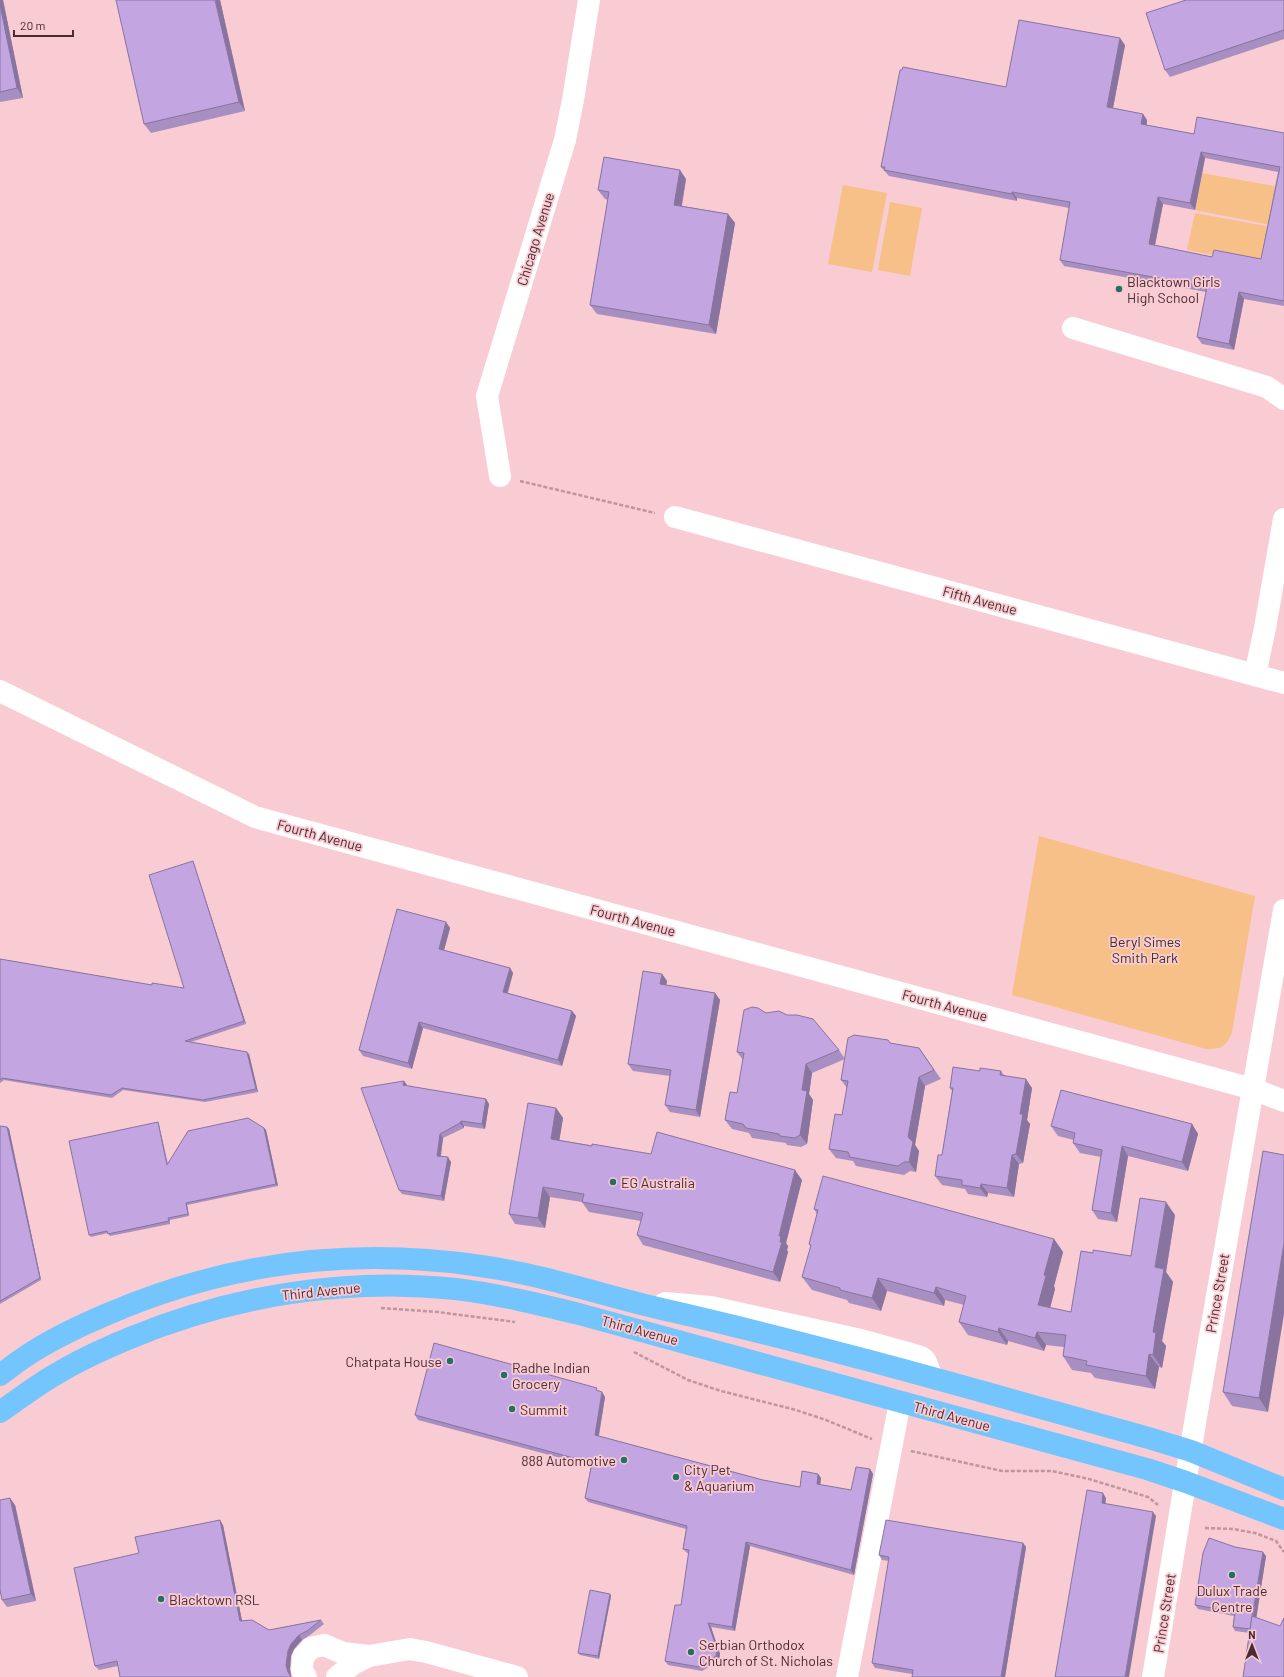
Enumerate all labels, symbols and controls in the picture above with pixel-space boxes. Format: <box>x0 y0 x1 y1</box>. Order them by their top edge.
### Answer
scale bar <box>14 12 73 38</box>
text: 20 m <box>20 18 46 32</box>
street label: Chicago Avenue <box>513 190 557 288</box>
place label: Blacktown Girls High School <box>1127 273 1221 306</box>
marker: Blacktown Girls High School <box>1114 284 1124 294</box>
street label: Fifth Avenue <box>941 582 1019 618</box>
street label: Fourth Avenue <box>275 815 365 855</box>
street label: Fourth Avenue <box>588 900 678 940</box>
park label: Beryl Simes Smith Park <box>1109 933 1181 966</box>
street label: Fourth Avenue <box>900 985 990 1025</box>
place label: EG Australia <box>621 1174 695 1191</box>
marker: EG Australia <box>608 1177 618 1187</box>
street label: Prince Street <box>1202 1252 1232 1334</box>
street label: Third Avenue <box>281 1278 361 1304</box>
street label: Third Avenue <box>600 1312 680 1348</box>
place label: Chatpata House <box>345 1353 442 1370</box>
marker: Chatpata House <box>445 1356 455 1366</box>
place label: Radhe Indian Grocery <box>512 1359 590 1392</box>
marker: Radhe Indian Grocery <box>499 1370 509 1380</box>
street label: Third Avenue <box>912 1398 992 1434</box>
place label: Summit <box>520 1401 568 1418</box>
marker: Summit <box>507 1404 517 1414</box>
place label: 888 Automotive <box>521 1452 616 1469</box>
marker: 888 Automotive <box>619 1455 629 1465</box>
place label: City Pet & Aquarium <box>684 1461 754 1494</box>
marker: City Pet & Aquarium <box>671 1472 681 1482</box>
marker: Dulux Trade Centre <box>1227 1570 1237 1580</box>
street label: Prince Street <box>1149 1572 1179 1654</box>
place label: Dulux Trade Centre <box>1197 1582 1267 1615</box>
place label: Blacktown RSL <box>169 1591 260 1608</box>
marker: Blacktown RSL <box>156 1594 166 1604</box>
north arrow <box>1232 1625 1272 1665</box>
text: N <box>1248 1628 1256 1641</box>
place label: Serbian Orthodox Church of St. Nicholas <box>699 1636 833 1669</box>
marker: Serbian Orthodox Church of St. Nicholas <box>686 1647 696 1657</box>

